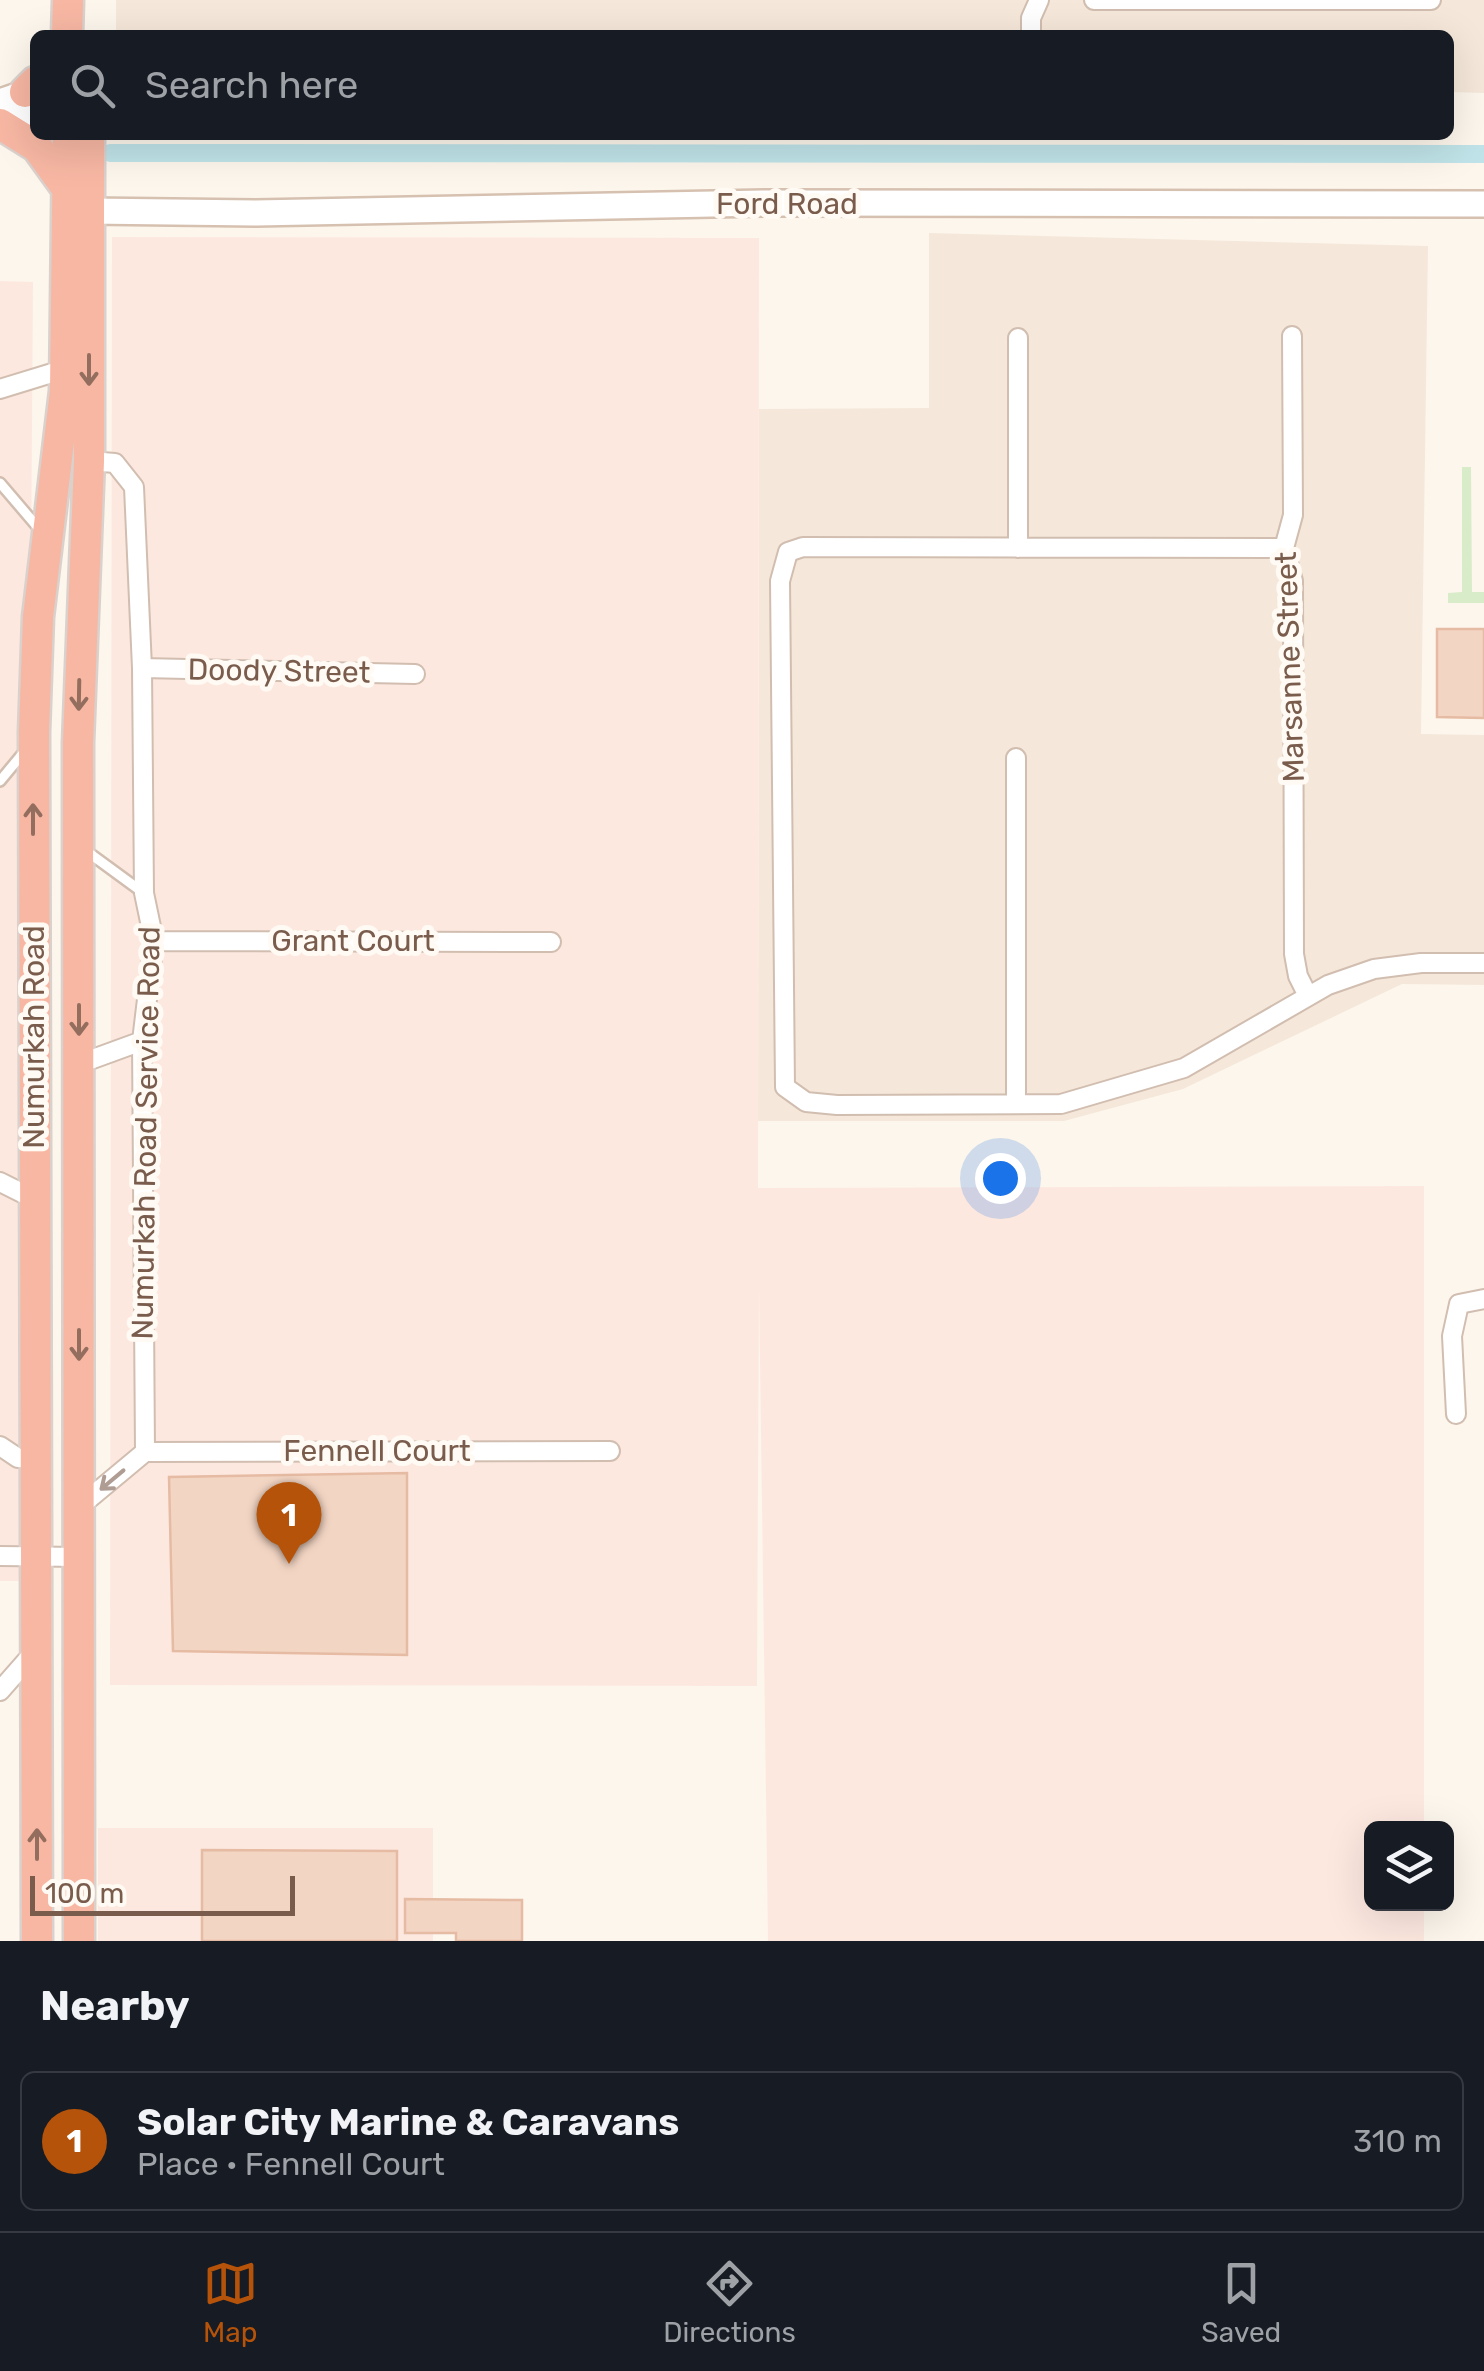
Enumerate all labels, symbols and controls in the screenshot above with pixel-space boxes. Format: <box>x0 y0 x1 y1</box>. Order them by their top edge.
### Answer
search box <box>30 30 1454 140</box>
icon: search <box>65 58 120 113</box>
text: Search here <box>145 62 358 108</box>
street label: Ford Road <box>716 186 858 222</box>
one-way arrow <box>80 354 98 386</box>
street label: Marsanne Street <box>1268 551 1312 783</box>
street label: Doody Street <box>187 651 371 691</box>
one-way arrow <box>70 678 88 711</box>
one-way arrow <box>24 803 42 836</box>
street label: Grant Court <box>271 923 435 959</box>
street label: Numurkah Road <box>16 925 52 1149</box>
street label: Numurkah Road Service Road <box>124 926 168 1340</box>
one-way arrow <box>70 1004 88 1036</box>
your location <box>975 1153 1026 1204</box>
one-way arrow <box>70 1328 88 1361</box>
street label: Fennell Court <box>283 1433 471 1469</box>
one-way arrow <box>100 1468 126 1490</box>
pin: 1 <box>256 1482 322 1564</box>
map controls <box>1364 1821 1454 1911</box>
button: layers <box>1364 1821 1454 1911</box>
one-way arrow <box>28 1828 46 1860</box>
scale bar <box>30 1871 295 1916</box>
text: 100 m <box>45 1877 124 1910</box>
text: Nearby <box>40 1981 190 2031</box>
text: Solar City Marine & Caravans <box>137 2099 679 2145</box>
text: 1 <box>67 2122 82 2160</box>
text: 310 m <box>1353 2122 1442 2160</box>
text: Place · Fennell Court <box>137 2145 445 2183</box>
tab: Map <box>203 2256 258 2349</box>
tab: Directions <box>663 2256 796 2349</box>
tab: Saved <box>1201 2256 1281 2349</box>

